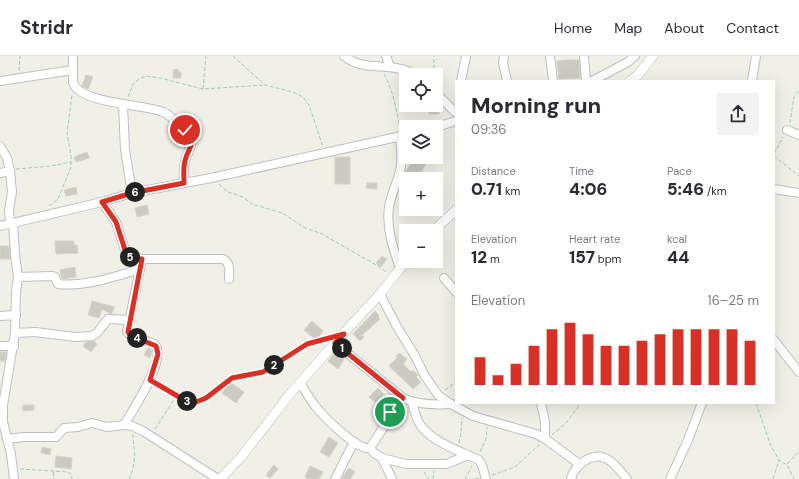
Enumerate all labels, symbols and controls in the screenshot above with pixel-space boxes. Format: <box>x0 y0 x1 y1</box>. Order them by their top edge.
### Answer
text: Stridr <box>20 15 73 40</box>
text: Home <box>554 19 592 37</box>
text: Map <box>614 19 642 37</box>
text: About <box>664 19 704 37</box>
text: Contact <box>726 19 779 37</box>
map controls <box>399 68 443 268</box>
button: locate <box>399 68 443 112</box>
text: Morning run <box>471 91 601 120</box>
button: share <box>717 93 759 135</box>
pin <box>168 113 202 147</box>
icon: check <box>174 119 196 141</box>
button: layers <box>399 120 443 164</box>
text: 09:36 <box>471 121 507 138</box>
text: Distance <box>471 164 516 178</box>
text: Time <box>569 164 594 178</box>
text: Pace <box>667 164 692 178</box>
button: + <box>399 172 443 216</box>
text: 0.71 <box>471 178 502 200</box>
text: 4:06 <box>569 178 607 200</box>
text: 5:46 <box>667 178 704 200</box>
pin: 6 <box>125 182 145 202</box>
text: km <box>502 184 520 198</box>
text: /km <box>704 184 727 198</box>
text: 6 <box>132 185 138 199</box>
button: − <box>399 224 443 268</box>
text: Elevation <box>471 232 517 246</box>
text: Heart rate <box>569 232 620 246</box>
text: kcal <box>667 232 687 246</box>
text: 12 <box>471 246 487 268</box>
text: 157 <box>569 246 595 268</box>
text: 44 <box>667 246 689 268</box>
pin: 5 <box>120 247 140 267</box>
text: 5 <box>127 250 133 264</box>
text: m <box>487 252 500 266</box>
text: bpm <box>595 252 621 266</box>
text: Elevation <box>471 292 525 309</box>
text: 16–25 m <box>708 292 759 309</box>
pin: 4 <box>127 328 147 348</box>
text: 4 <box>133 331 141 345</box>
pin: 1 <box>332 338 352 358</box>
text: 1 <box>340 341 344 355</box>
pin: 2 <box>264 355 284 375</box>
text: 2 <box>271 358 277 372</box>
pin: 3 <box>177 391 197 411</box>
text: 3 <box>184 394 190 408</box>
pin <box>373 395 407 429</box>
icon: arrive <box>379 401 401 423</box>

